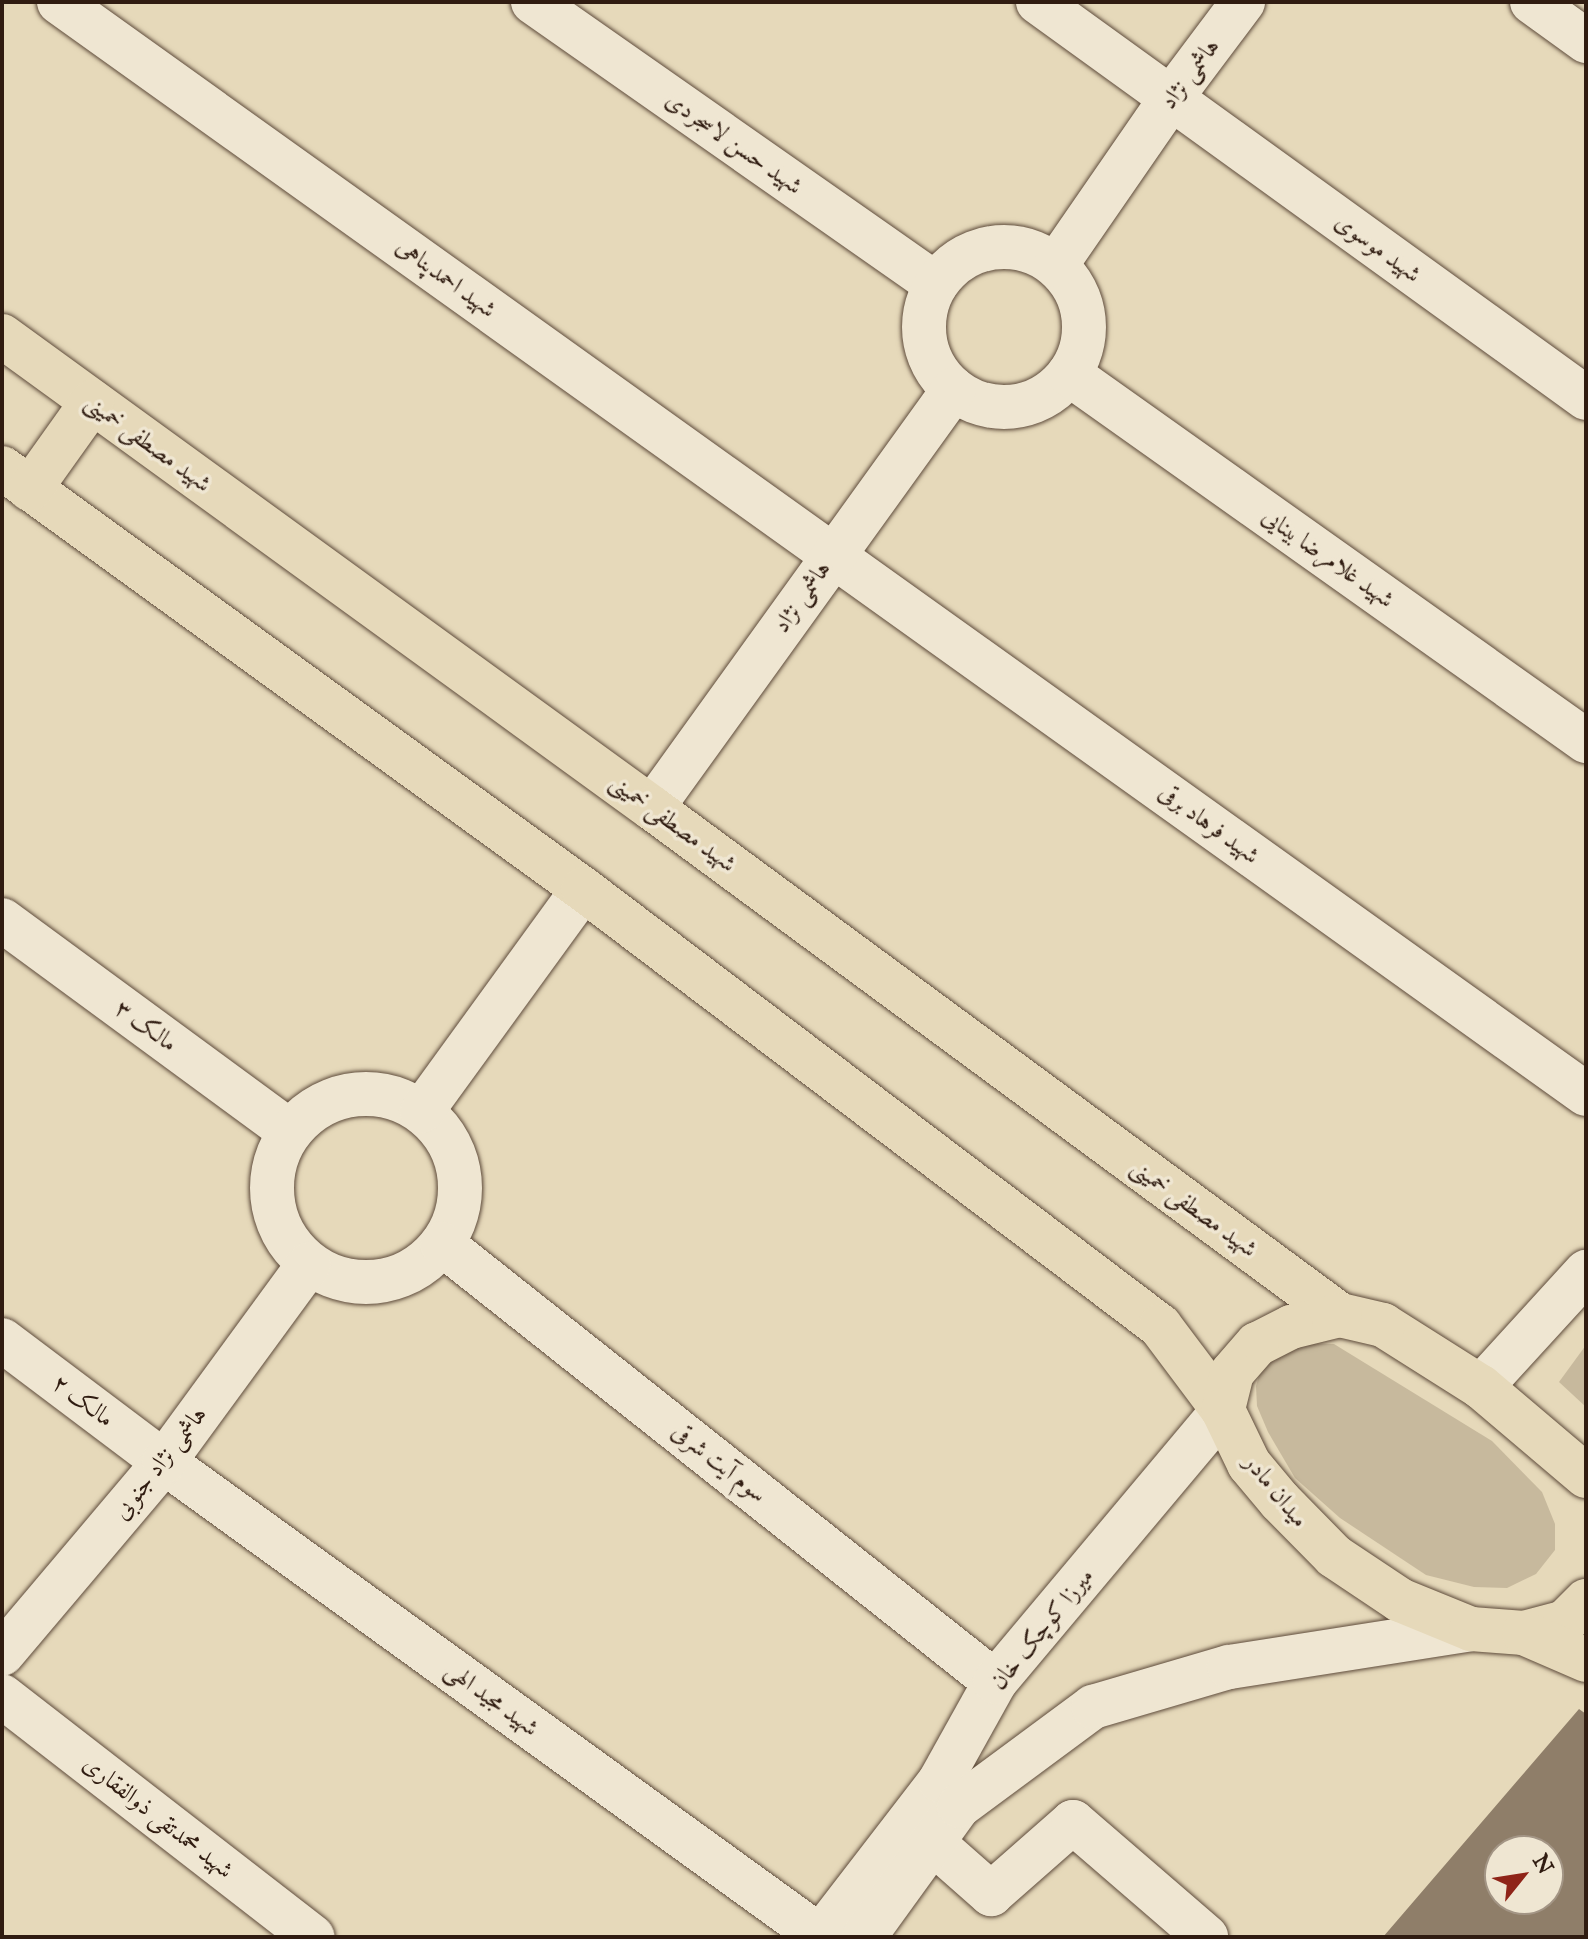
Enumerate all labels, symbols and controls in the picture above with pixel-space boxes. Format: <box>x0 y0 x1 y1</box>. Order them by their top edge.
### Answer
street label: هاشمی نژاد <box>1154 33 1226 115</box>
street label: شهید حسن لاسجردی <box>660 85 808 201</box>
street label: شهید موسوی <box>1329 207 1427 289</box>
street label: شهید احمدپناهی <box>390 232 502 324</box>
street label: شهید مصطفی خمینی <box>79 388 217 498</box>
street label: شهید غلامرضا بینایی <box>1256 502 1400 614</box>
street label: هاشمی نژاد <box>767 555 837 639</box>
street label: شهید مصطفی خمینی <box>604 768 742 878</box>
street label: شهید فرهاد برقی <box>1153 778 1265 870</box>
street label: مالک ۳ <box>109 994 183 1058</box>
street label: شهید مصطفی خمینی <box>1125 1153 1263 1263</box>
street label: مالک ۲ <box>46 1368 120 1434</box>
street label: هاشمی نژاد جنوبی <box>107 1401 213 1525</box>
street label: سوم آیت شرقی <box>666 1417 772 1509</box>
street label: میدان مادر <box>1238 1449 1314 1533</box>
street label: میرزا کوچک خان <box>984 1562 1100 1696</box>
street label: شهید مجید الهی <box>439 1655 545 1743</box>
street label: شهید محمدتقی ذوالفقاری <box>77 1749 239 1885</box>
north arrow <box>1484 1835 1564 1915</box>
text: N <box>1527 1849 1560 1879</box>

